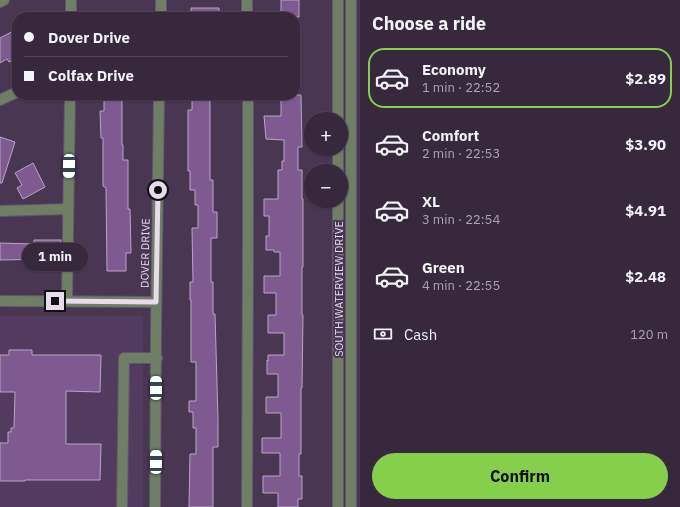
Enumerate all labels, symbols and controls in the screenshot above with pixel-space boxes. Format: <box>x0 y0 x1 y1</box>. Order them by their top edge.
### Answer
text: Choose a ride <box>372 12 486 35</box>
text: Dover Drive <box>48 28 130 47</box>
icon: car <box>374 60 410 96</box>
text: Economy <box>422 60 486 79</box>
text: Colfax Drive <box>48 66 134 85</box>
text: $2.89 <box>625 69 666 88</box>
text: 1 min · 22:52 <box>422 79 500 96</box>
map controls <box>304 112 348 208</box>
button: + <box>304 112 348 156</box>
icon: car <box>374 126 410 162</box>
text: Comfort <box>422 126 479 145</box>
text: $3.90 <box>625 135 666 154</box>
text: 2 min · 22:53 <box>422 145 500 162</box>
car <box>63 154 75 178</box>
button: − <box>304 164 348 208</box>
route start <box>149 181 167 199</box>
icon: car <box>374 192 410 228</box>
text: XL <box>422 192 440 211</box>
text: $4.91 <box>625 201 666 220</box>
text: 3 min · 22:54 <box>422 211 500 228</box>
street label: DOVER DRIVE <box>137 218 153 288</box>
street label: SOUTH WATERVIEW DRIVE <box>332 221 346 357</box>
callout: 1 min <box>22 243 88 271</box>
text: 1 min <box>38 248 72 265</box>
icon: car <box>374 258 410 294</box>
text: Green <box>422 258 465 277</box>
text: $2.48 <box>625 267 666 286</box>
text: 4 min · 22:55 <box>422 277 500 294</box>
route end <box>46 292 64 310</box>
icon: cash <box>372 323 394 345</box>
text: Cash <box>404 325 437 344</box>
text: 120 m <box>630 326 668 343</box>
car <box>150 376 162 400</box>
car <box>150 450 162 474</box>
button: Confirm <box>372 453 668 499</box>

